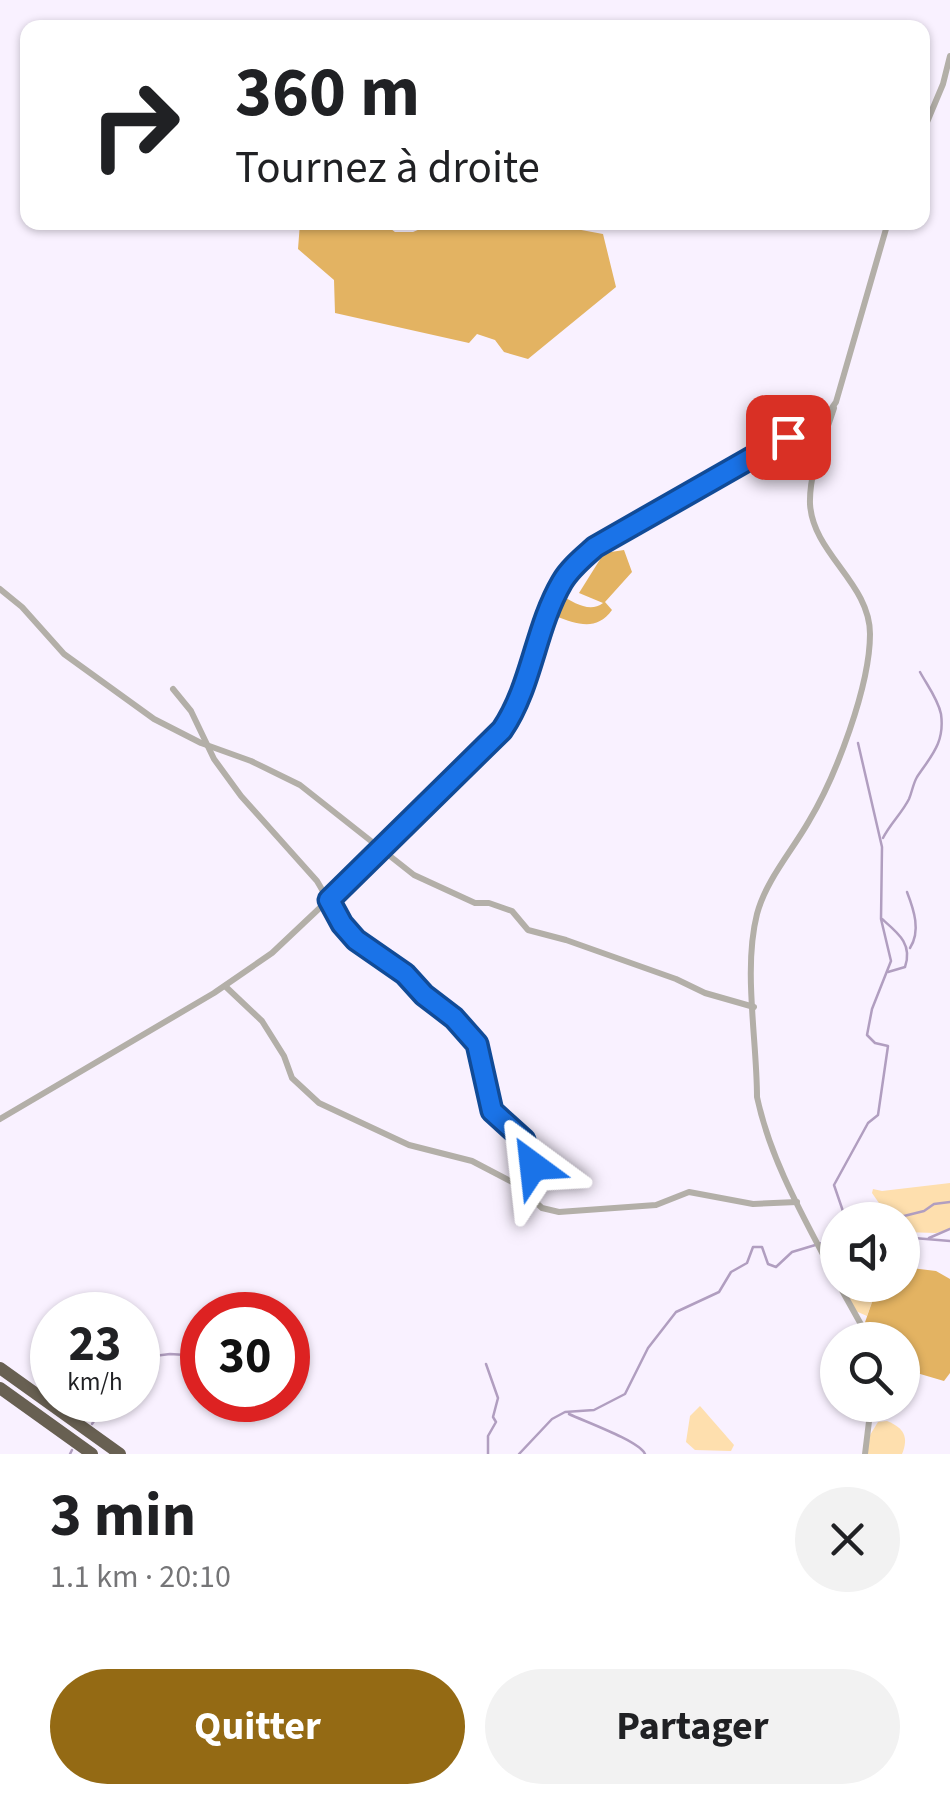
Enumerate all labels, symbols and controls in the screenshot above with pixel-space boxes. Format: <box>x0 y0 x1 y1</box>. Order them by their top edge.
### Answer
text: 360 m <box>235 43 420 143</box>
icon: right <box>70 60 200 190</box>
text: Tournez à droite <box>235 136 540 200</box>
pin <box>746 395 831 480</box>
icon: arrive <box>761 410 816 465</box>
position arrow <box>481 1114 585 1218</box>
map controls <box>820 1202 920 1422</box>
button: sound <box>820 1202 920 1302</box>
speed limit sign: 30 <box>180 1292 310 1422</box>
text: 23 <box>69 1309 121 1380</box>
button: search <box>820 1322 920 1422</box>
text: km/h <box>67 1364 123 1400</box>
text: 3 min <box>50 1474 196 1559</box>
button: close <box>795 1487 900 1592</box>
text: 1.1 km · 20:10 <box>50 1554 231 1600</box>
button: Quitter <box>50 1669 465 1784</box>
button: Partager <box>485 1669 900 1784</box>

